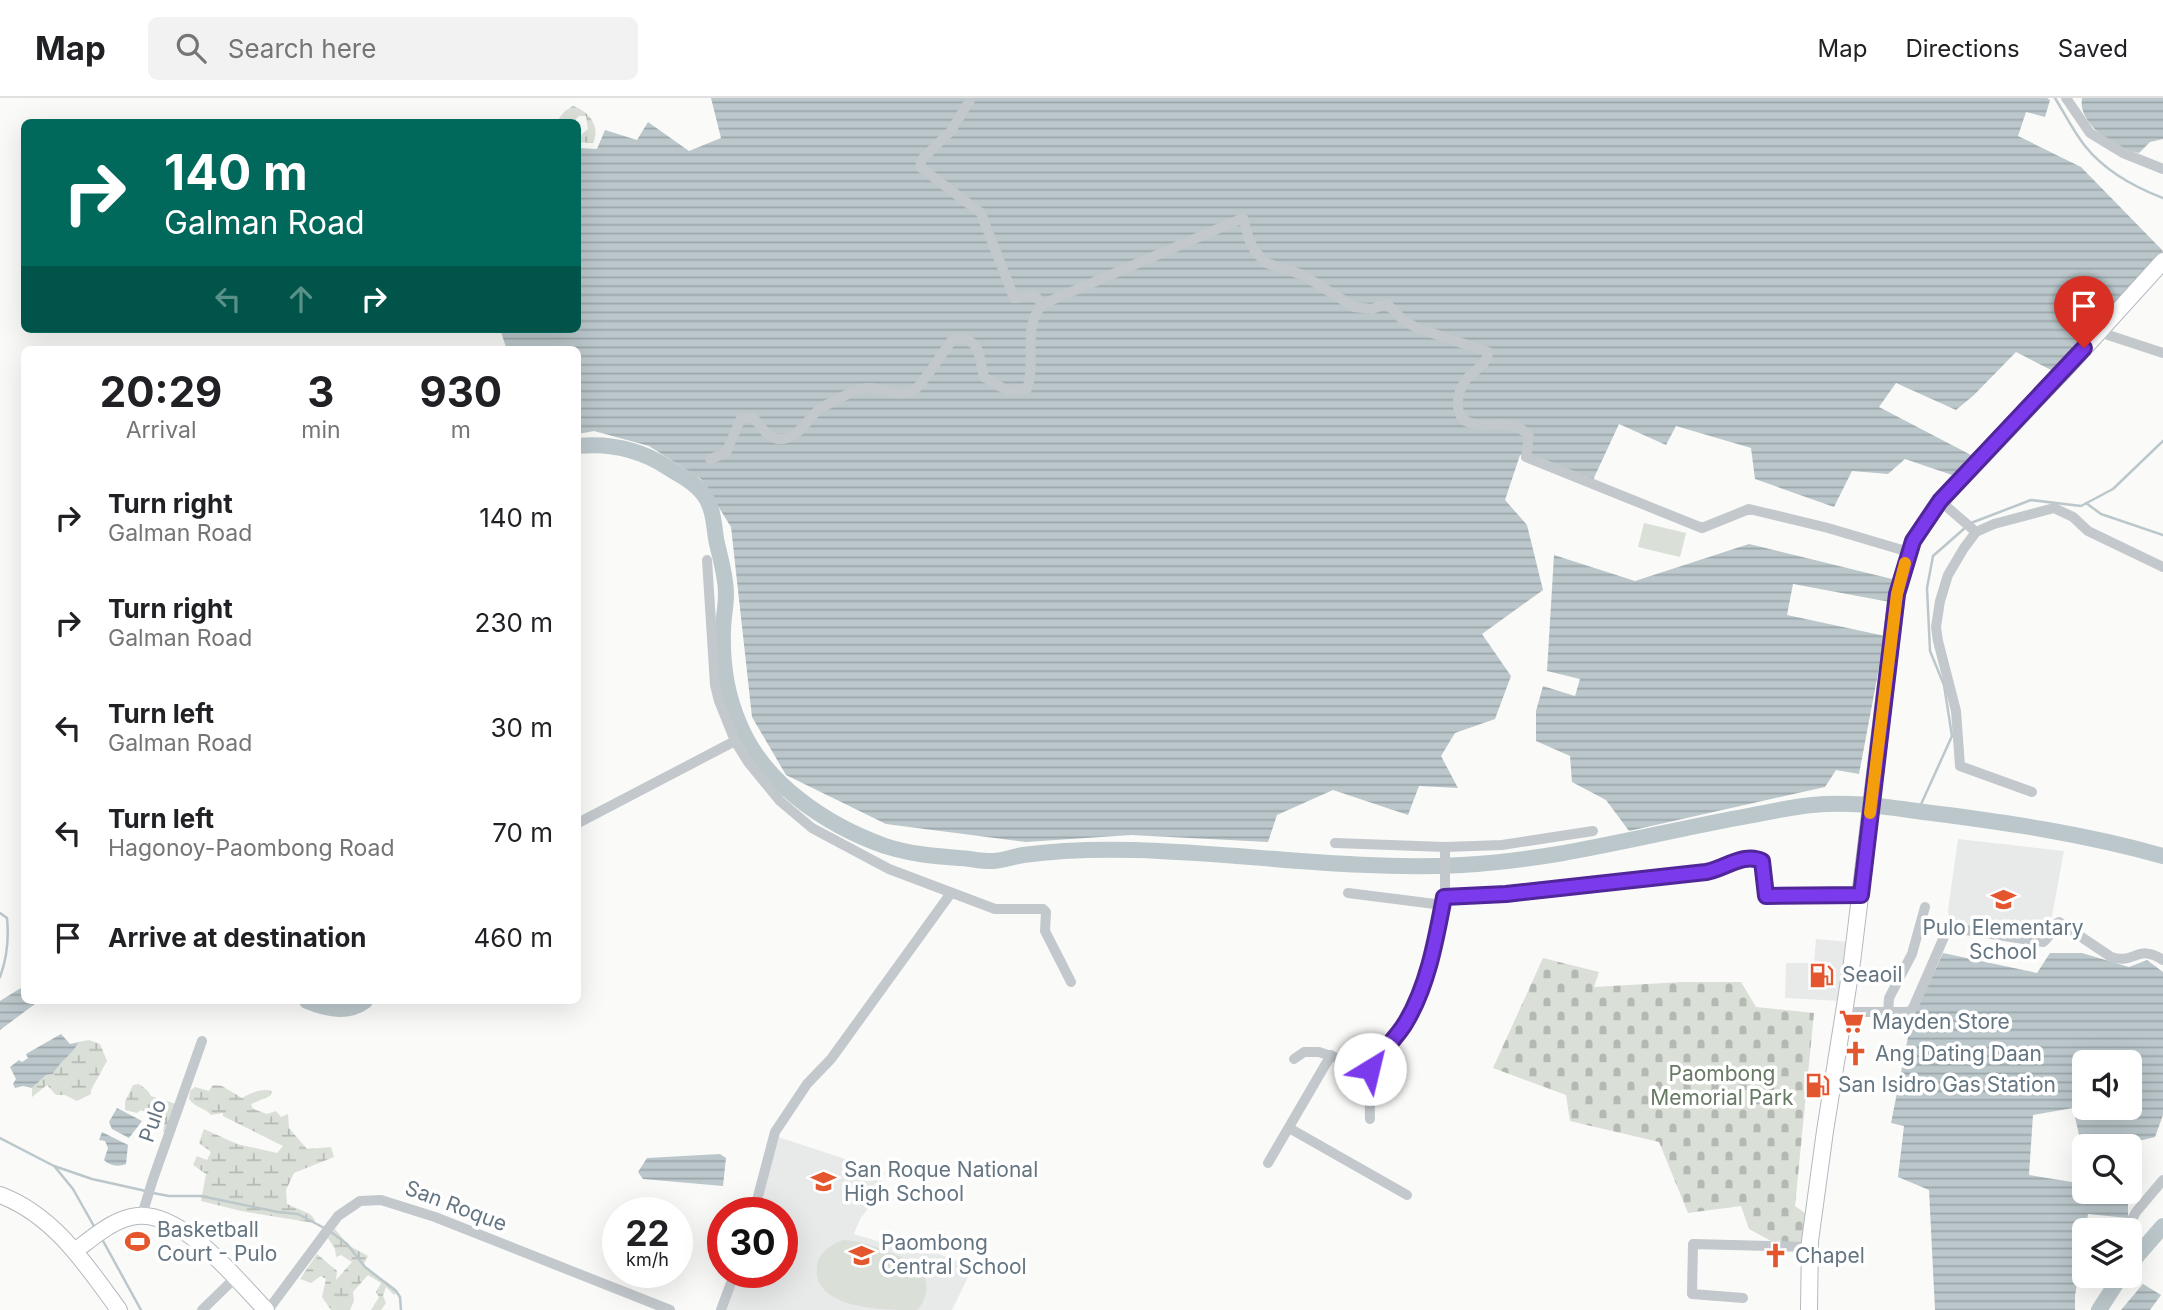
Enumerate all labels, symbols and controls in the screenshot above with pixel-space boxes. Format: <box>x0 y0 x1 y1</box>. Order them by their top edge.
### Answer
search box <box>148 17 638 80</box>
text: Map <box>35 28 106 68</box>
icon: search <box>172 29 210 67</box>
text: Search here <box>228 33 376 64</box>
text: Map <box>1818 34 1867 63</box>
text: Directions <box>1905 34 2020 63</box>
text: Saved <box>2058 34 2128 63</box>
text: 140 m <box>164 143 308 202</box>
icon: right <box>49 147 140 238</box>
text: Galman Road <box>164 203 365 242</box>
pin <box>2054 276 2114 348</box>
icon: left <box>209 280 247 318</box>
icon: ahead <box>282 280 320 318</box>
icon: right <box>355 280 393 318</box>
icon: arrive <box>2065 287 2103 325</box>
text: 20:29 <box>100 366 222 417</box>
text: 3 <box>307 366 334 417</box>
text: 930 <box>419 366 502 417</box>
text: Arrival <box>126 416 197 444</box>
text: min <box>301 416 341 444</box>
text: m <box>451 416 471 444</box>
text: Turn right <box>108 488 233 519</box>
icon: right <box>49 499 87 537</box>
text: 140 m <box>479 502 553 533</box>
text: Galman Road <box>108 519 252 547</box>
text: Turn right <box>108 593 233 624</box>
icon: right <box>49 604 87 642</box>
text: 230 m <box>475 607 553 638</box>
text: Galman Road <box>108 624 252 652</box>
text: Turn left <box>108 698 214 729</box>
icon: left <box>49 709 87 747</box>
text: 30 m <box>490 712 553 743</box>
text: Galman Road <box>108 729 252 757</box>
text: Turn left <box>108 803 214 834</box>
icon: left <box>49 814 87 852</box>
text: 70 m <box>492 817 553 848</box>
text: Hagonoy-Paombong Road <box>108 834 395 862</box>
school or university icon: Pulo Elementary School <box>1989 885 2017 913</box>
place label: Pulo Elementary School <box>1922 915 2084 964</box>
icon: arrive <box>49 919 87 957</box>
text: Arrive at destination <box>108 922 367 953</box>
text: 460 m <box>474 922 553 953</box>
fuel station icon: Seaoil <box>1808 961 1836 989</box>
place label: Seaoil <box>1842 962 1902 987</box>
supermarket icon: Mayden Store <box>1838 1008 1866 1036</box>
place label: Mayden Store <box>1872 1009 2010 1034</box>
position arrow <box>1333 1032 1407 1106</box>
church icon: Ang Dating Daan <box>1841 1040 1869 1068</box>
place label: Ang Dating Daan <box>1875 1041 2042 1066</box>
map controls <box>2072 1050 2142 1288</box>
button: sound <box>2072 1050 2142 1120</box>
park label: Paombong Memorial Park <box>1650 1061 1794 1110</box>
fuel station icon: San Isidro Gas Station <box>1804 1071 1832 1099</box>
place label: San Isidro Gas Station <box>1838 1072 2056 1097</box>
street label: Pulo <box>134 1096 171 1145</box>
button: search <box>2072 1134 2142 1204</box>
place label: San Roque National High School <box>844 1157 1038 1206</box>
school or university icon: San Roque National High School <box>810 1168 838 1196</box>
street label: San Roque <box>402 1175 511 1236</box>
speed limit sign: 30 <box>707 1197 798 1288</box>
text: 22 <box>625 1212 670 1254</box>
place label: Basketball Court - Pulo <box>157 1217 277 1266</box>
button: layers <box>2072 1218 2142 1288</box>
sports icon: Basketball Court - Pulo <box>123 1228 151 1256</box>
place label: Paombong Central School <box>881 1230 1027 1279</box>
school or university icon: Paombong Central School <box>847 1241 875 1269</box>
church icon: Chapel <box>1761 1242 1789 1270</box>
place label: Chapel <box>1795 1243 1865 1268</box>
text: km/h <box>626 1249 669 1270</box>

